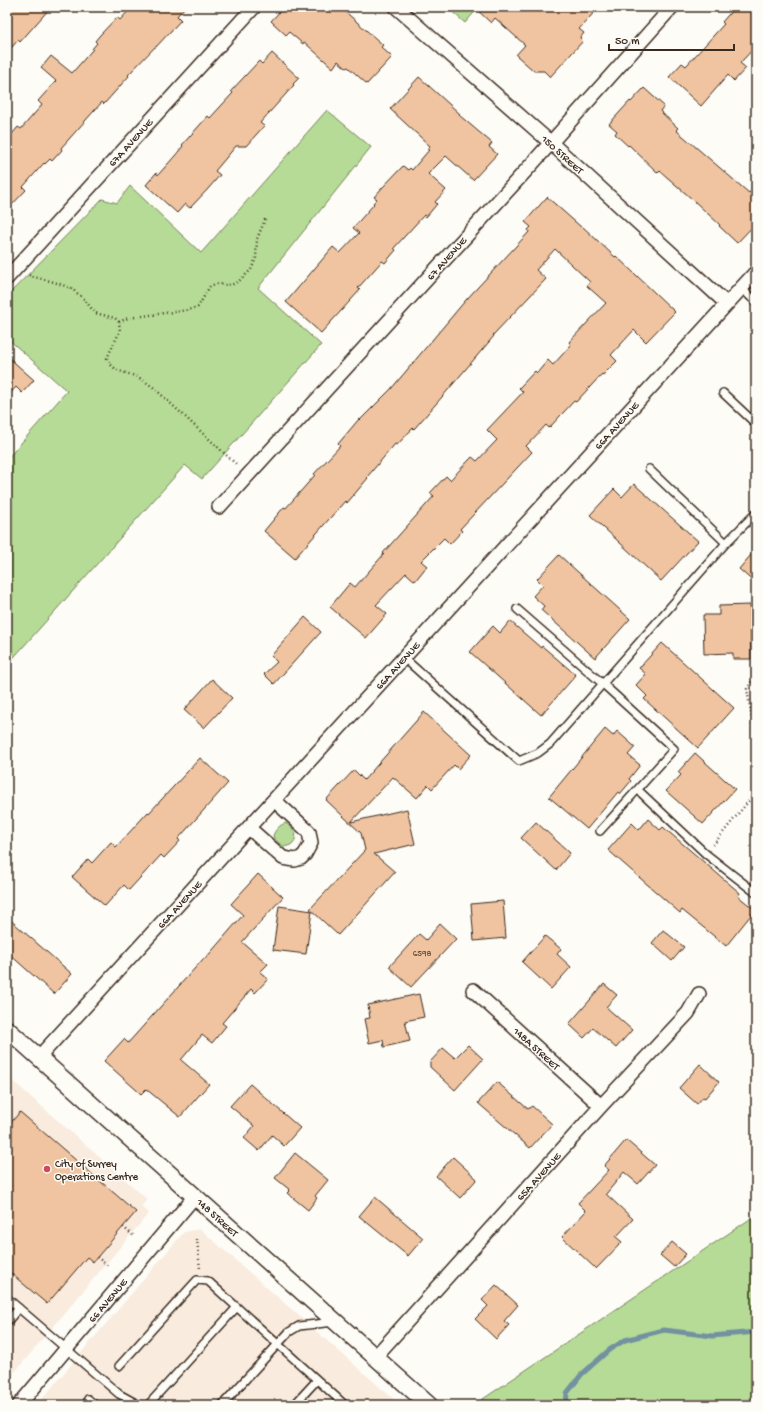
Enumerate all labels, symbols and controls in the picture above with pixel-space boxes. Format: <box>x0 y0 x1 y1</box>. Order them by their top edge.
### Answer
scale bar <box>609 26 734 52</box>
text: 50 m <box>615 35 640 49</box>
street label: 67A AVENUE <box>107 116 157 170</box>
street label: 150 STREET <box>538 133 586 178</box>
street label: 67 AVENUE <box>425 235 471 283</box>
street label: 66A AVENUE <box>593 399 643 453</box>
street label: 66A AVENUE <box>374 639 424 693</box>
street label: 66A AVENUE <box>156 878 206 932</box>
house number: 6598 <box>413 949 431 960</box>
street label: 148A STREET <box>509 1025 562 1074</box>
street label: 65A AVENUE <box>515 1150 565 1204</box>
place label: City of Surrey Operations Centre <box>55 1158 138 1184</box>
marker: City of Surrey Operations Centre <box>42 1164 52 1174</box>
street label: 148 STREET <box>193 1196 240 1241</box>
street label: 66 AVENUE <box>87 1276 131 1326</box>

